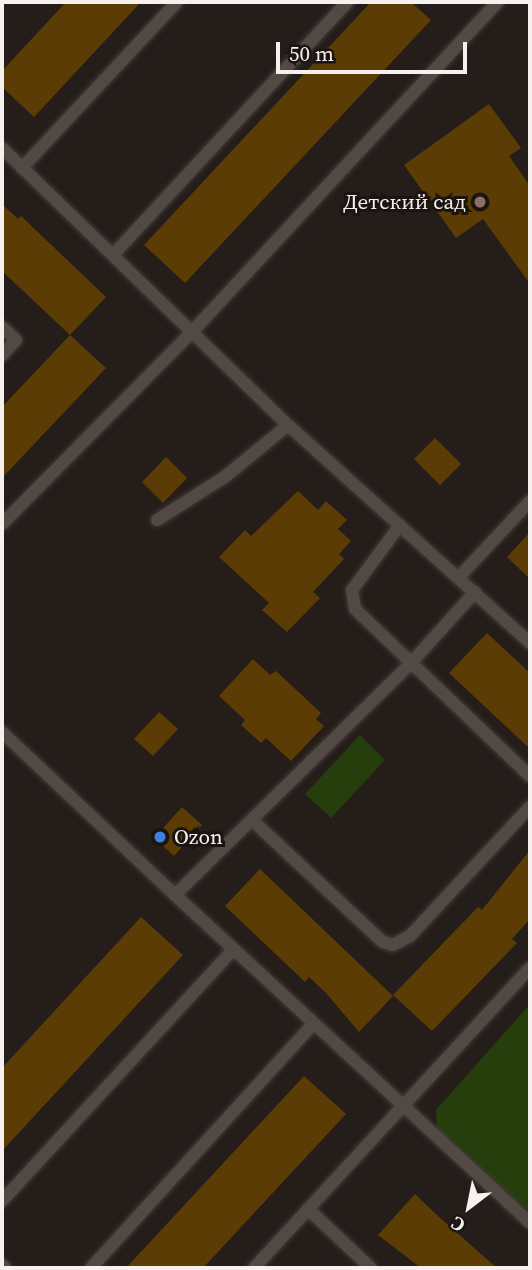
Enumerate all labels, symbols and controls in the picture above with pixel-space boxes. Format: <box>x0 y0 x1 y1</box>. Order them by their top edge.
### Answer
scale bar <box>280 28 471 72</box>
text: 50 m <box>289 39 334 68</box>
place label: Детский сад <box>343 189 466 215</box>
marker: Детский сад <box>472 194 488 210</box>
place label: Ozon <box>174 824 223 850</box>
marker: Ozon <box>152 829 168 845</box>
north arrow <box>434 1172 504 1242</box>
text: С <box>446 1211 470 1239</box>

